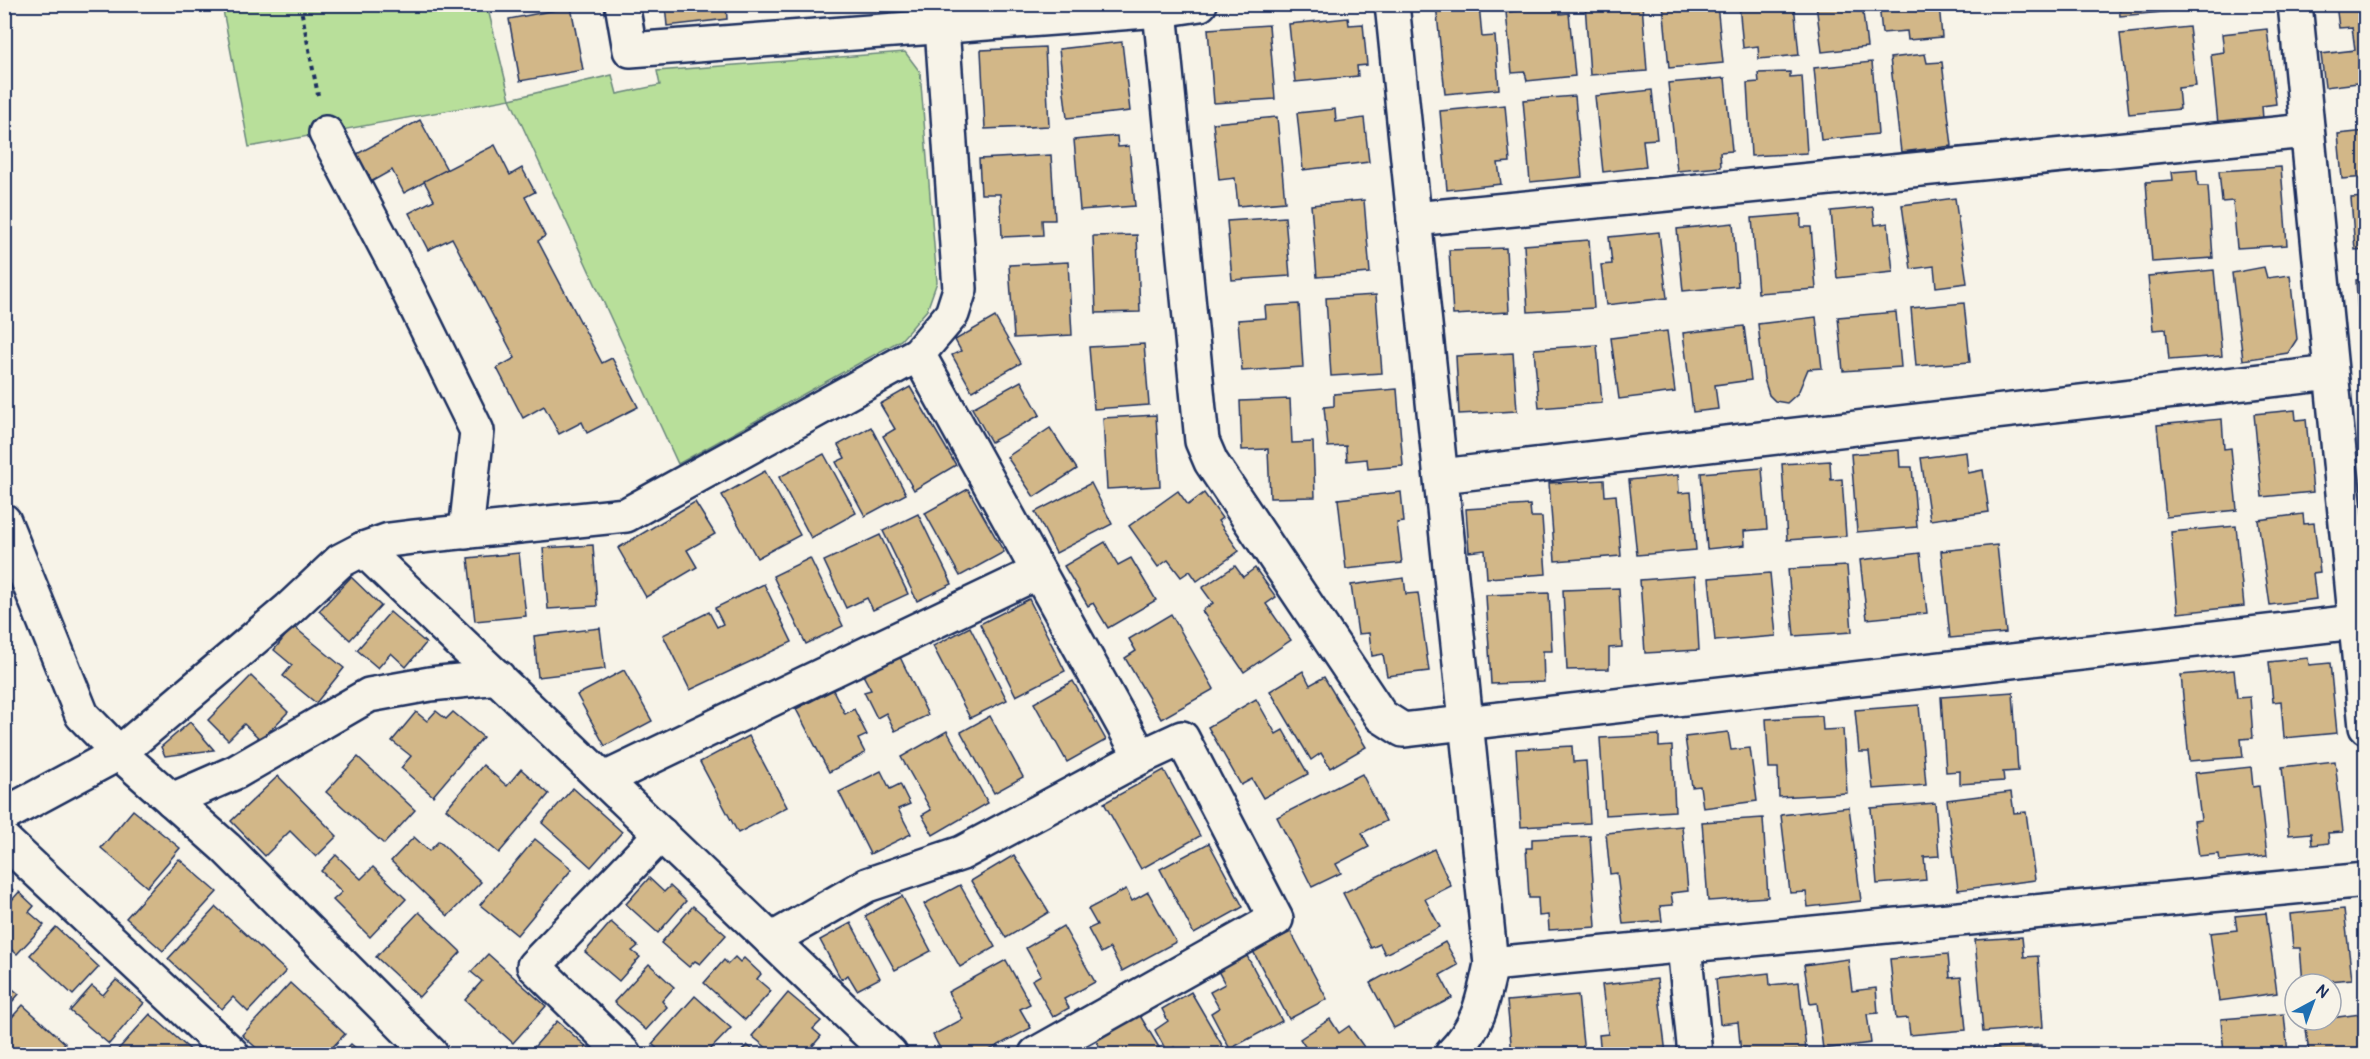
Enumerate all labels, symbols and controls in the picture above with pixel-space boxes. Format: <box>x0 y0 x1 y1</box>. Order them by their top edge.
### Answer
north arrow <box>2283 972 2343 1032</box>
text: N <box>2312 980 2333 1003</box>

